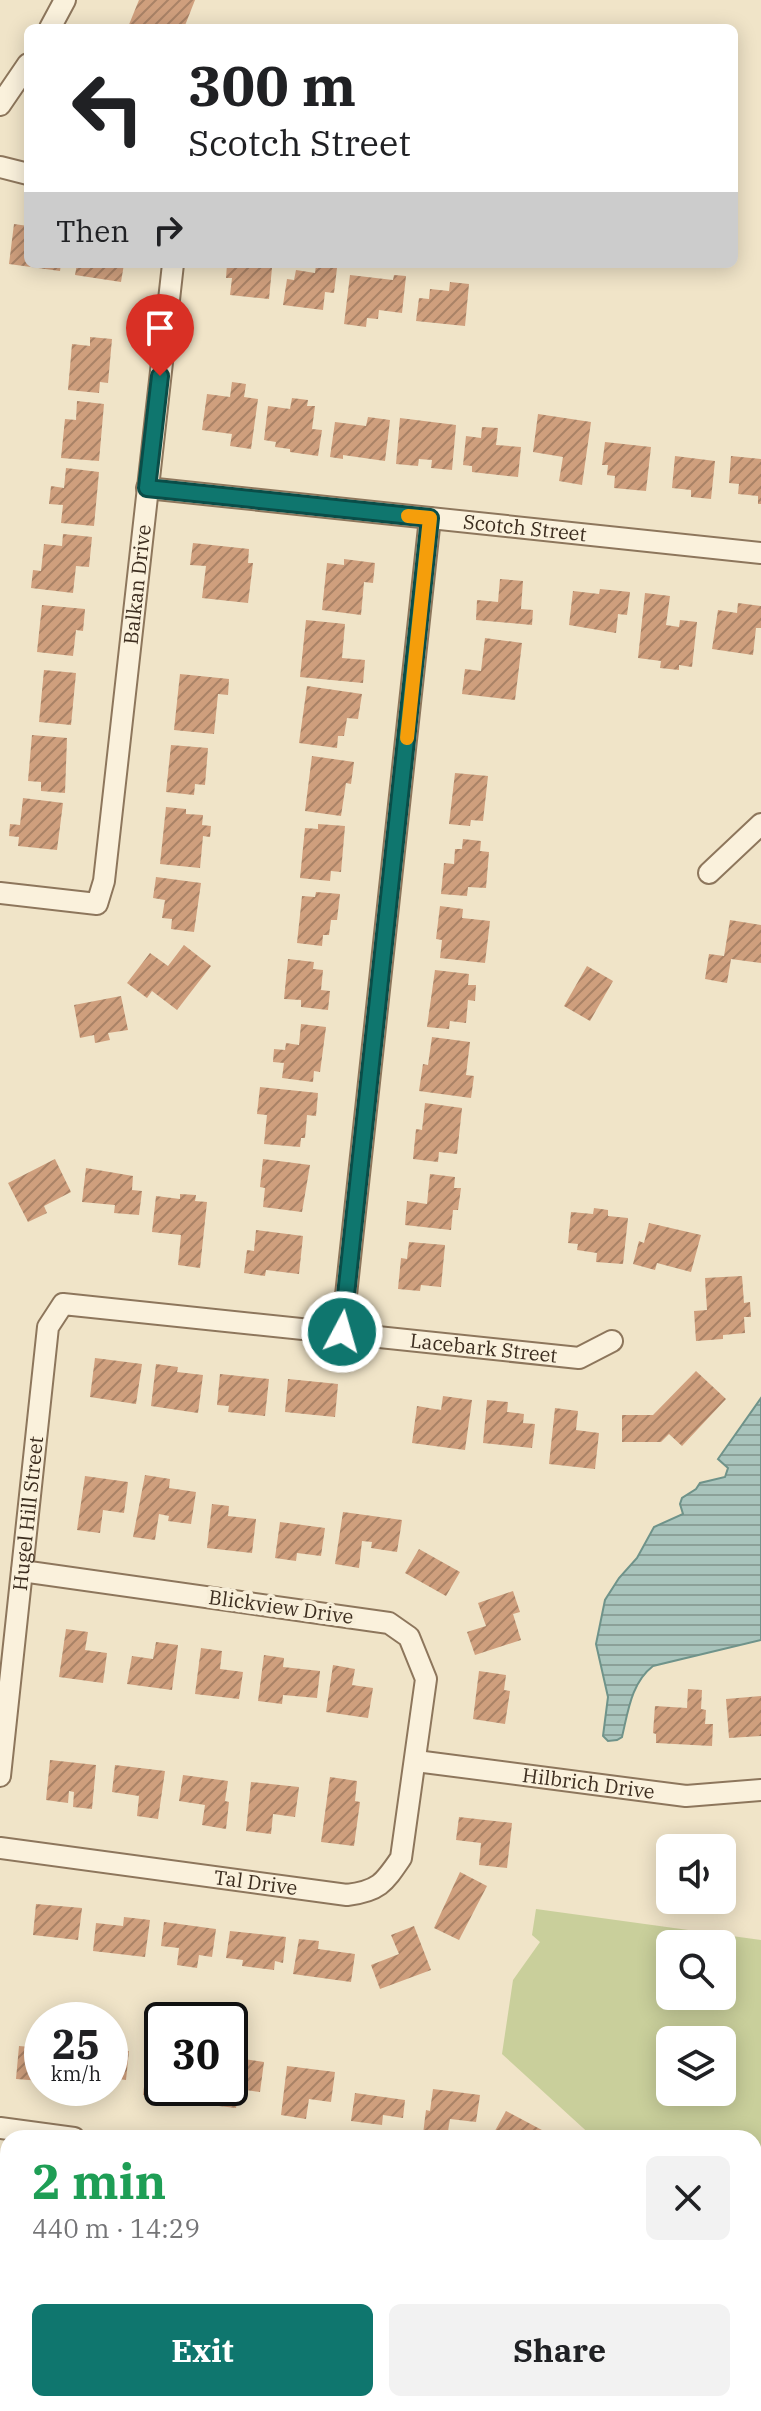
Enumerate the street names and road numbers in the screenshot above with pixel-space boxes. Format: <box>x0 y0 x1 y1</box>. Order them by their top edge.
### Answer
street label: Scotch Street <box>462 508 588 547</box>
street label: Balkan Drive <box>117 523 157 646</box>
street label: Lacebark Street <box>409 1326 559 1369</box>
street label: Hugel Hill Street <box>6 1435 49 1592</box>
street label: Blickview Drive <box>207 1583 355 1630</box>
street label: Hilbrich Drive <box>521 1761 656 1805</box>
street label: Tal Drive <box>212 1863 299 1901</box>

